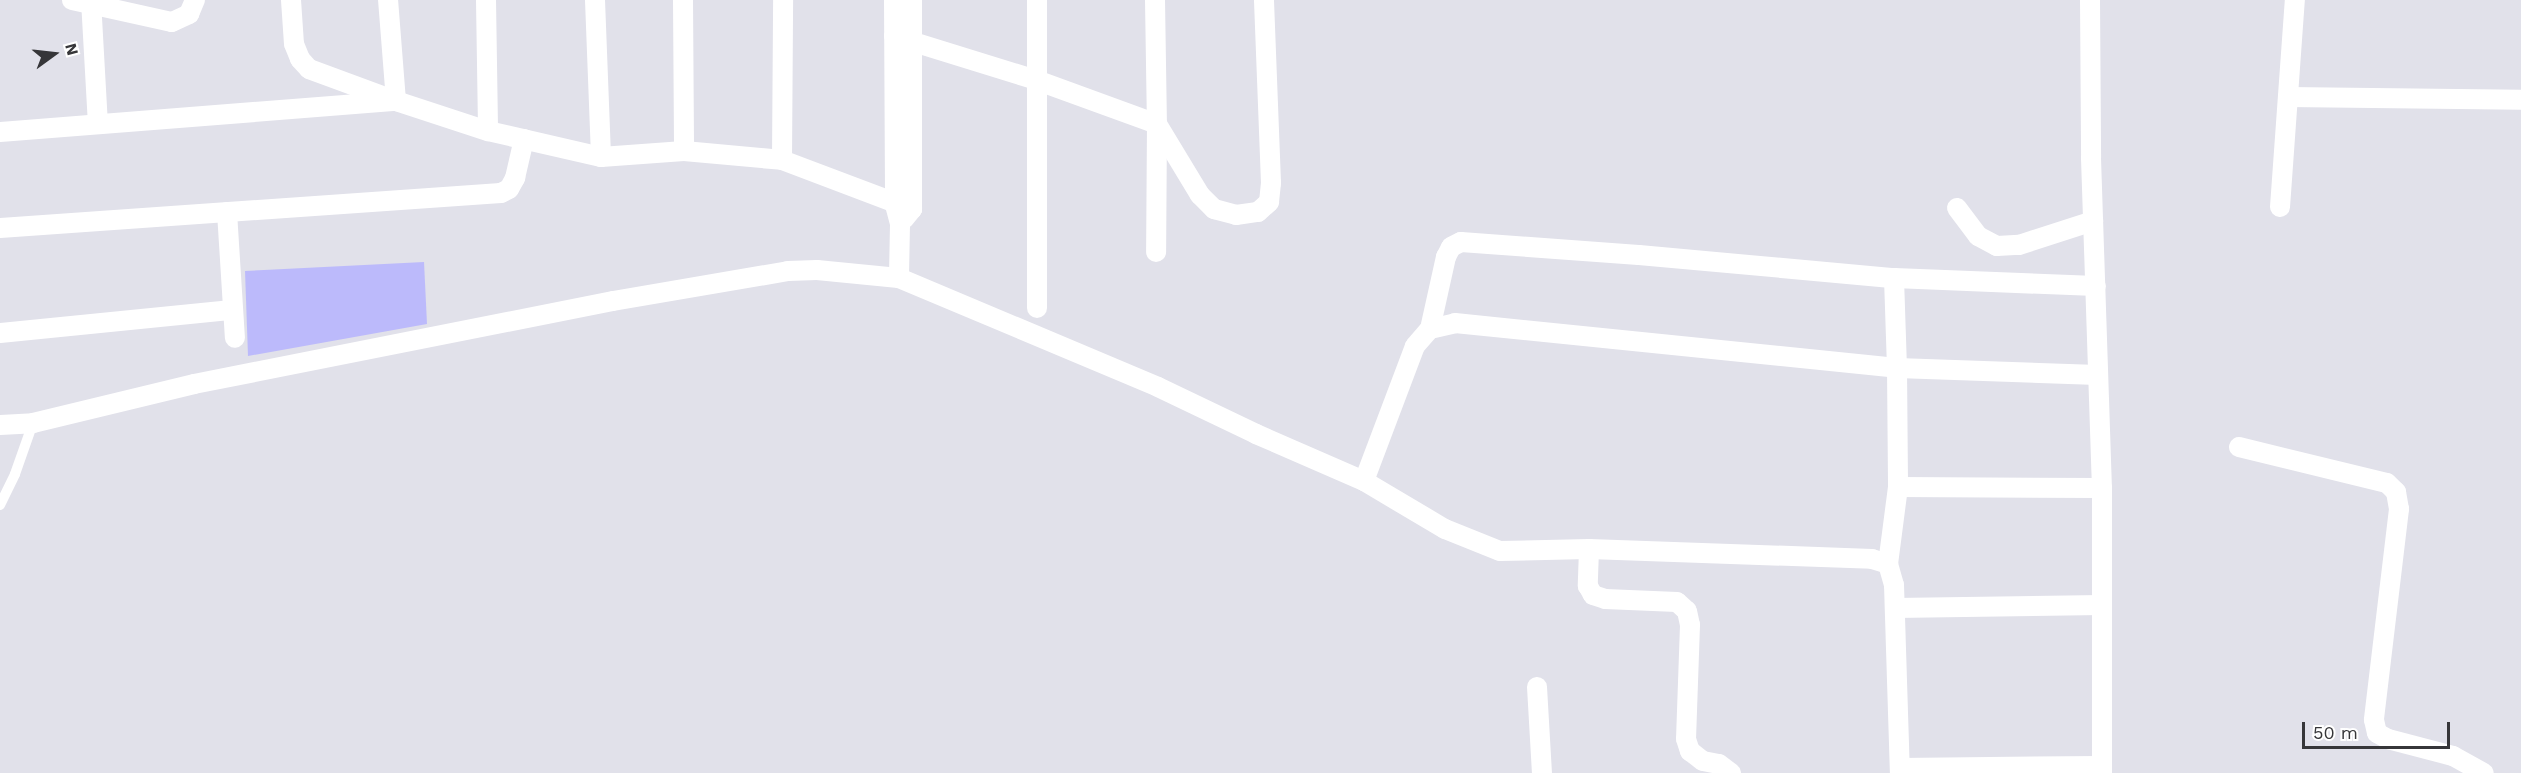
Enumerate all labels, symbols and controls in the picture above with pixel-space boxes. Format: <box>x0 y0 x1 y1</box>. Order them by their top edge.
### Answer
north arrow <box>24 24 84 84</box>
text: N <box>61 41 83 57</box>
scale bar <box>2305 710 2454 748</box>
text: 50 m <box>2313 722 2358 743</box>

